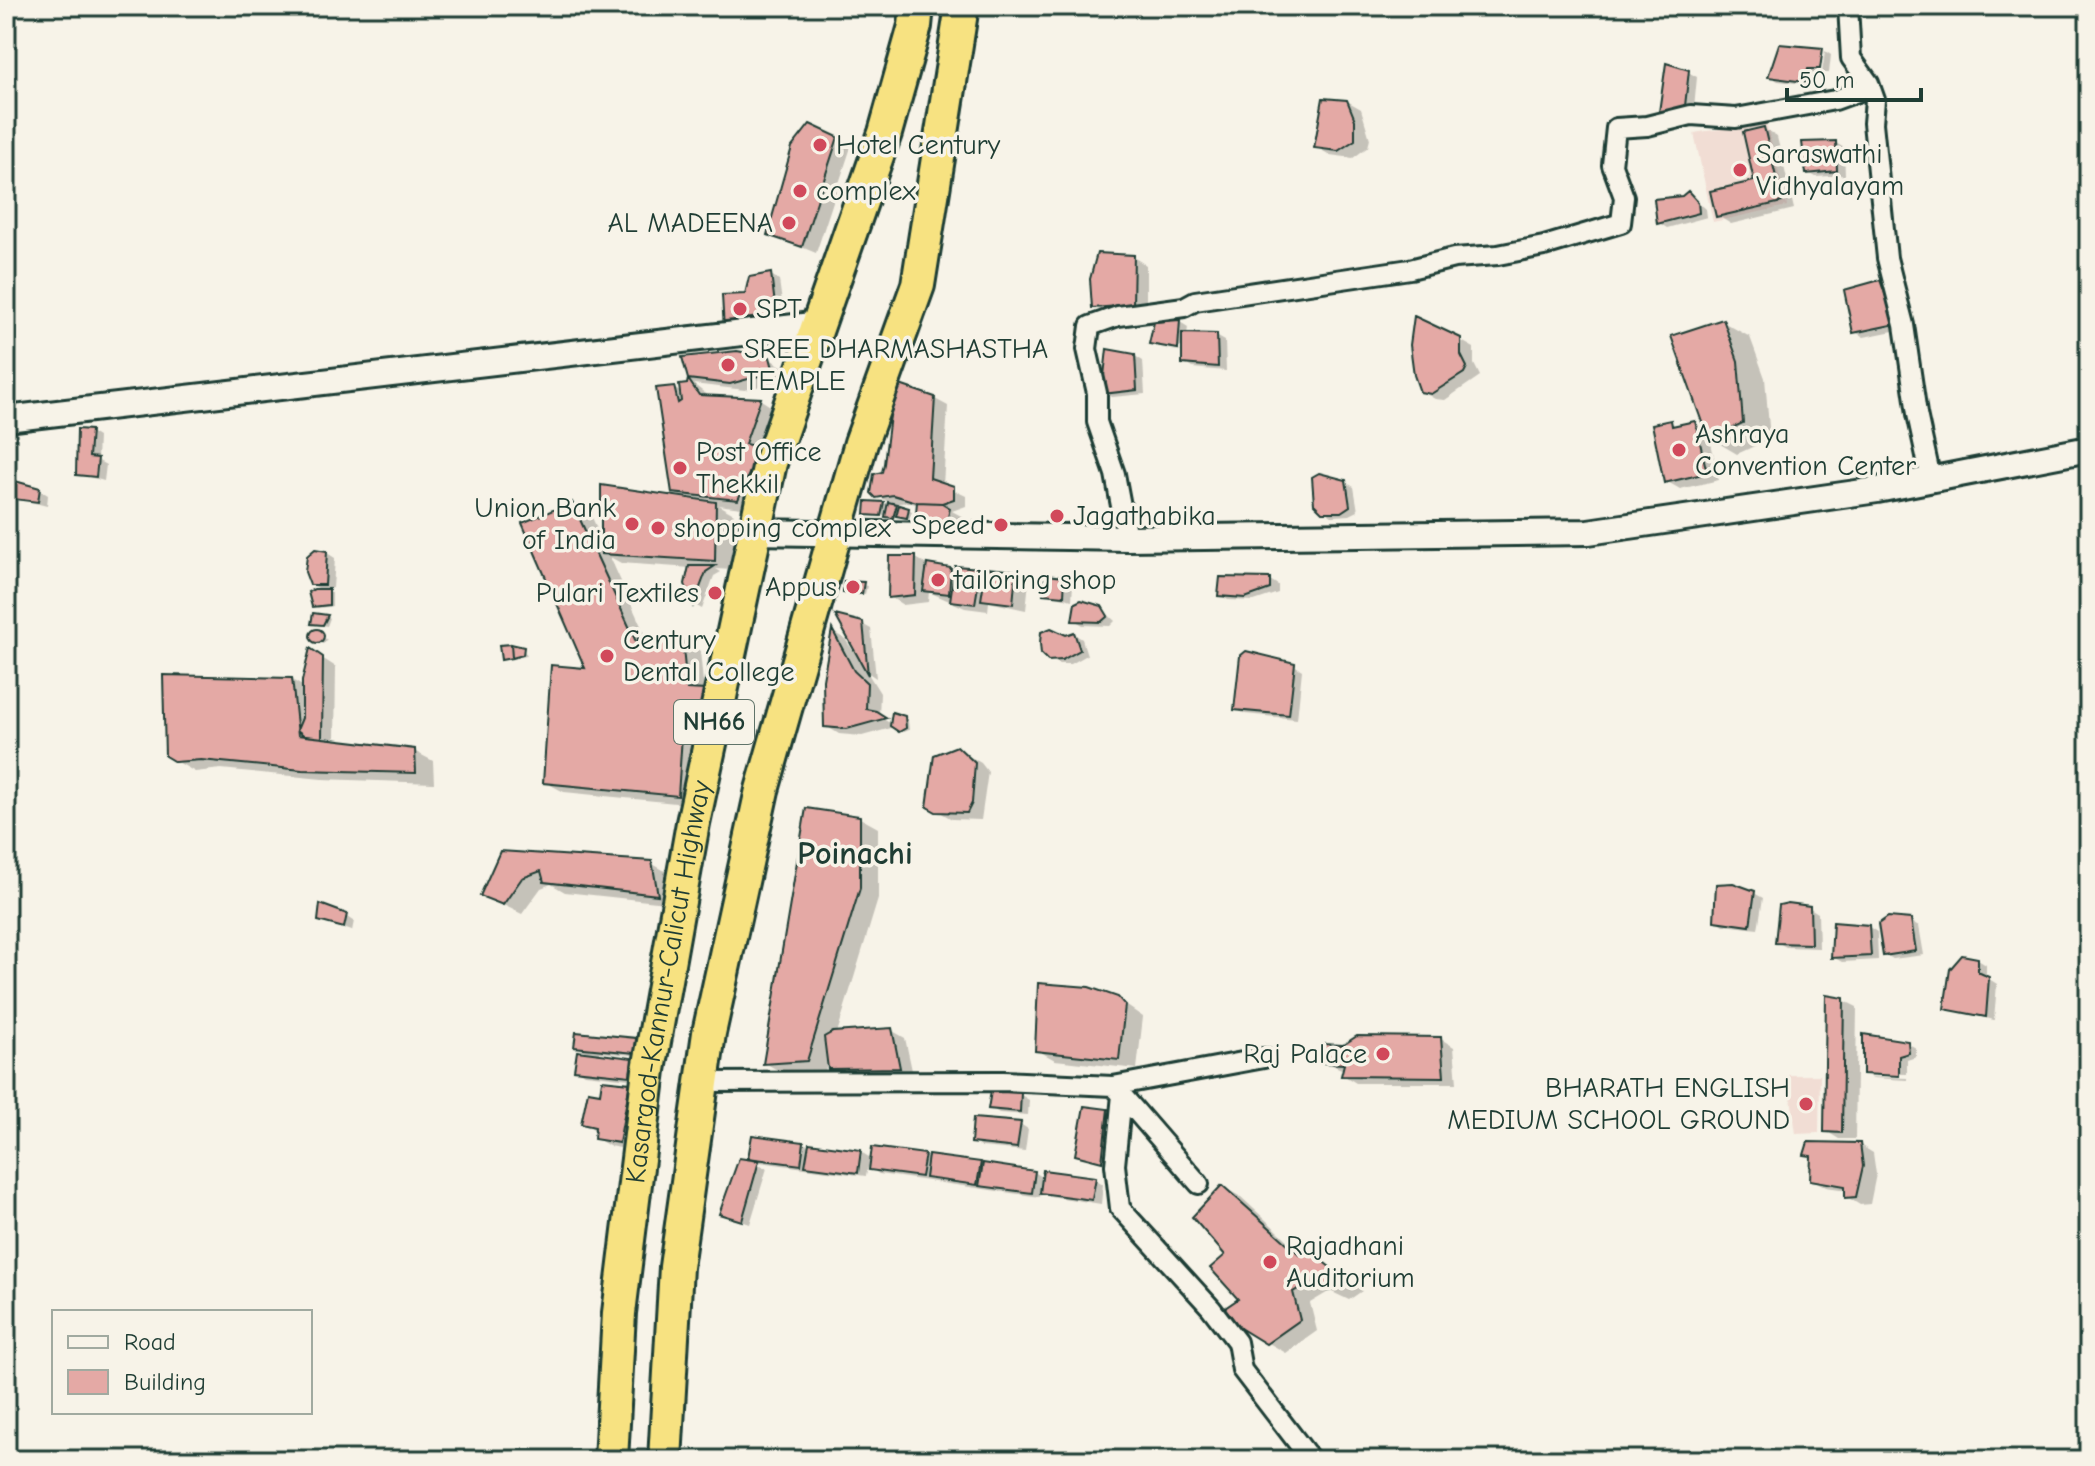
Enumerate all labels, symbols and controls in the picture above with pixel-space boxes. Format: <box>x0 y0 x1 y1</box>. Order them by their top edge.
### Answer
scale bar <box>1787 52 1921 102</box>
text: 50 m <box>1799 66 1855 94</box>
place label: Hotel Century <box>836 129 1001 161</box>
marker: Hotel Century <box>811 136 829 154</box>
place label: Saraswathi Vidhyalayam <box>1756 138 1904 202</box>
marker: Saraswathi Vidhyalayam <box>1731 161 1749 179</box>
place label: complex <box>816 175 916 207</box>
marker: complex <box>791 182 809 200</box>
place label: AL MADEENA <box>608 207 773 239</box>
marker: AL MADEENA <box>780 214 798 232</box>
place label: SPT <box>756 293 802 325</box>
marker: SPT <box>731 300 749 318</box>
place label: SREE DHARMASHASTHA TEMPLE <box>744 333 1048 397</box>
marker: SREE DHARMASHASTHA TEMPLE <box>719 356 737 374</box>
place label: Ashraya Convention Center <box>1695 418 1916 482</box>
place label: Post Office Thekkil <box>696 436 822 500</box>
marker: Ashraya Convention Center <box>1670 441 1688 459</box>
marker: Post Office Thekkil <box>671 459 689 477</box>
place label: Union Bank of India <box>474 492 616 556</box>
place label: Jagathabika <box>1073 500 1216 532</box>
marker: Jagathabika <box>1048 507 1066 525</box>
place label: Speed <box>912 509 985 541</box>
place label: shopping complex <box>674 512 892 544</box>
marker: Union Bank of India <box>623 515 641 533</box>
marker: Speed <box>992 516 1010 534</box>
marker: shopping complex <box>649 519 667 537</box>
place label: tailoring shop <box>952 564 1116 596</box>
place label: Appus <box>765 571 837 603</box>
marker: tailoring shop <box>929 571 947 589</box>
place label: Pulari Textiles <box>536 577 699 609</box>
marker: Appus <box>844 578 862 596</box>
marker: Pulari Textiles <box>706 584 724 602</box>
place label: Century Dental College <box>623 624 794 688</box>
marker: Century Dental College <box>598 647 616 665</box>
road number: NH66 <box>674 700 754 744</box>
street label: Kasargod-Kannur-Calicut Highway <box>619 777 718 1185</box>
district label: Poinachi <box>797 835 913 872</box>
place label: Raj Palace <box>1243 1038 1367 1070</box>
marker: Raj Palace <box>1374 1045 1392 1063</box>
place label: BHARATH ENGLISH MEDIUM SCHOOL GROUND <box>1447 1072 1790 1136</box>
marker: BHARATH ENGLISH MEDIUM SCHOOL GROUND <box>1797 1095 1815 1113</box>
place label: Rajadhani Auditorium <box>1286 1230 1415 1294</box>
marker: Rajadhani Auditorium <box>1261 1253 1279 1271</box>
legend <box>52 1310 312 1414</box>
text: Road <box>124 1328 176 1356</box>
text: Building <box>124 1368 206 1396</box>

